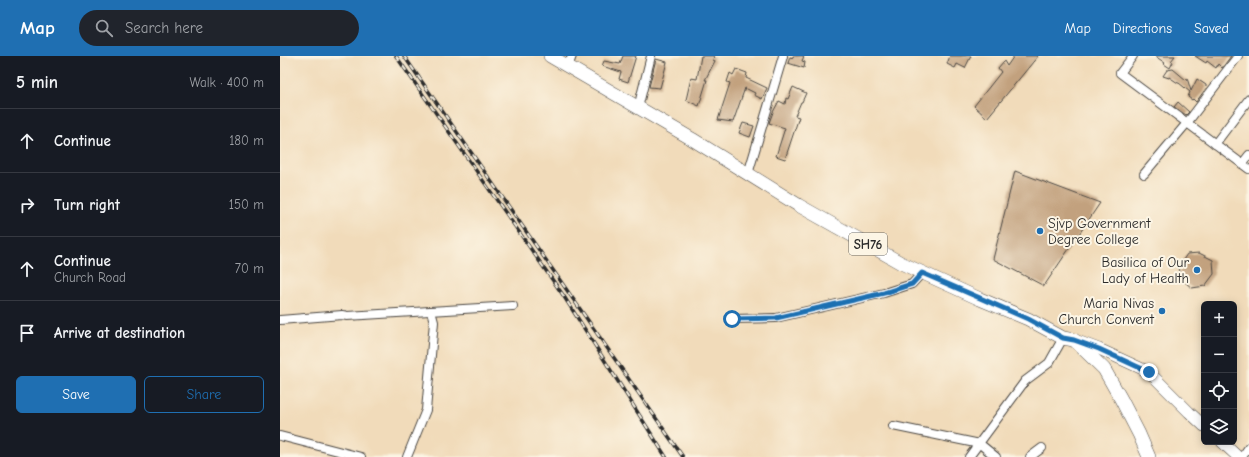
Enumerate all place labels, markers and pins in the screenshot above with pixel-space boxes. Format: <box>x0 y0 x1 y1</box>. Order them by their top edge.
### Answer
place label: Sjvp Government Degree College <box>1048 215 1151 248</box>
marker: Sjvp Government Degree College <box>1035 226 1045 236</box>
place label: Basilica of Our Lady of Health <box>1102 254 1189 287</box>
marker: Basilica of Our Lady of Health <box>1192 265 1202 275</box>
place label: Maria Nivas Church Convent <box>1059 295 1155 328</box>
marker: Maria Nivas Church Convent <box>1157 306 1167 316</box>

